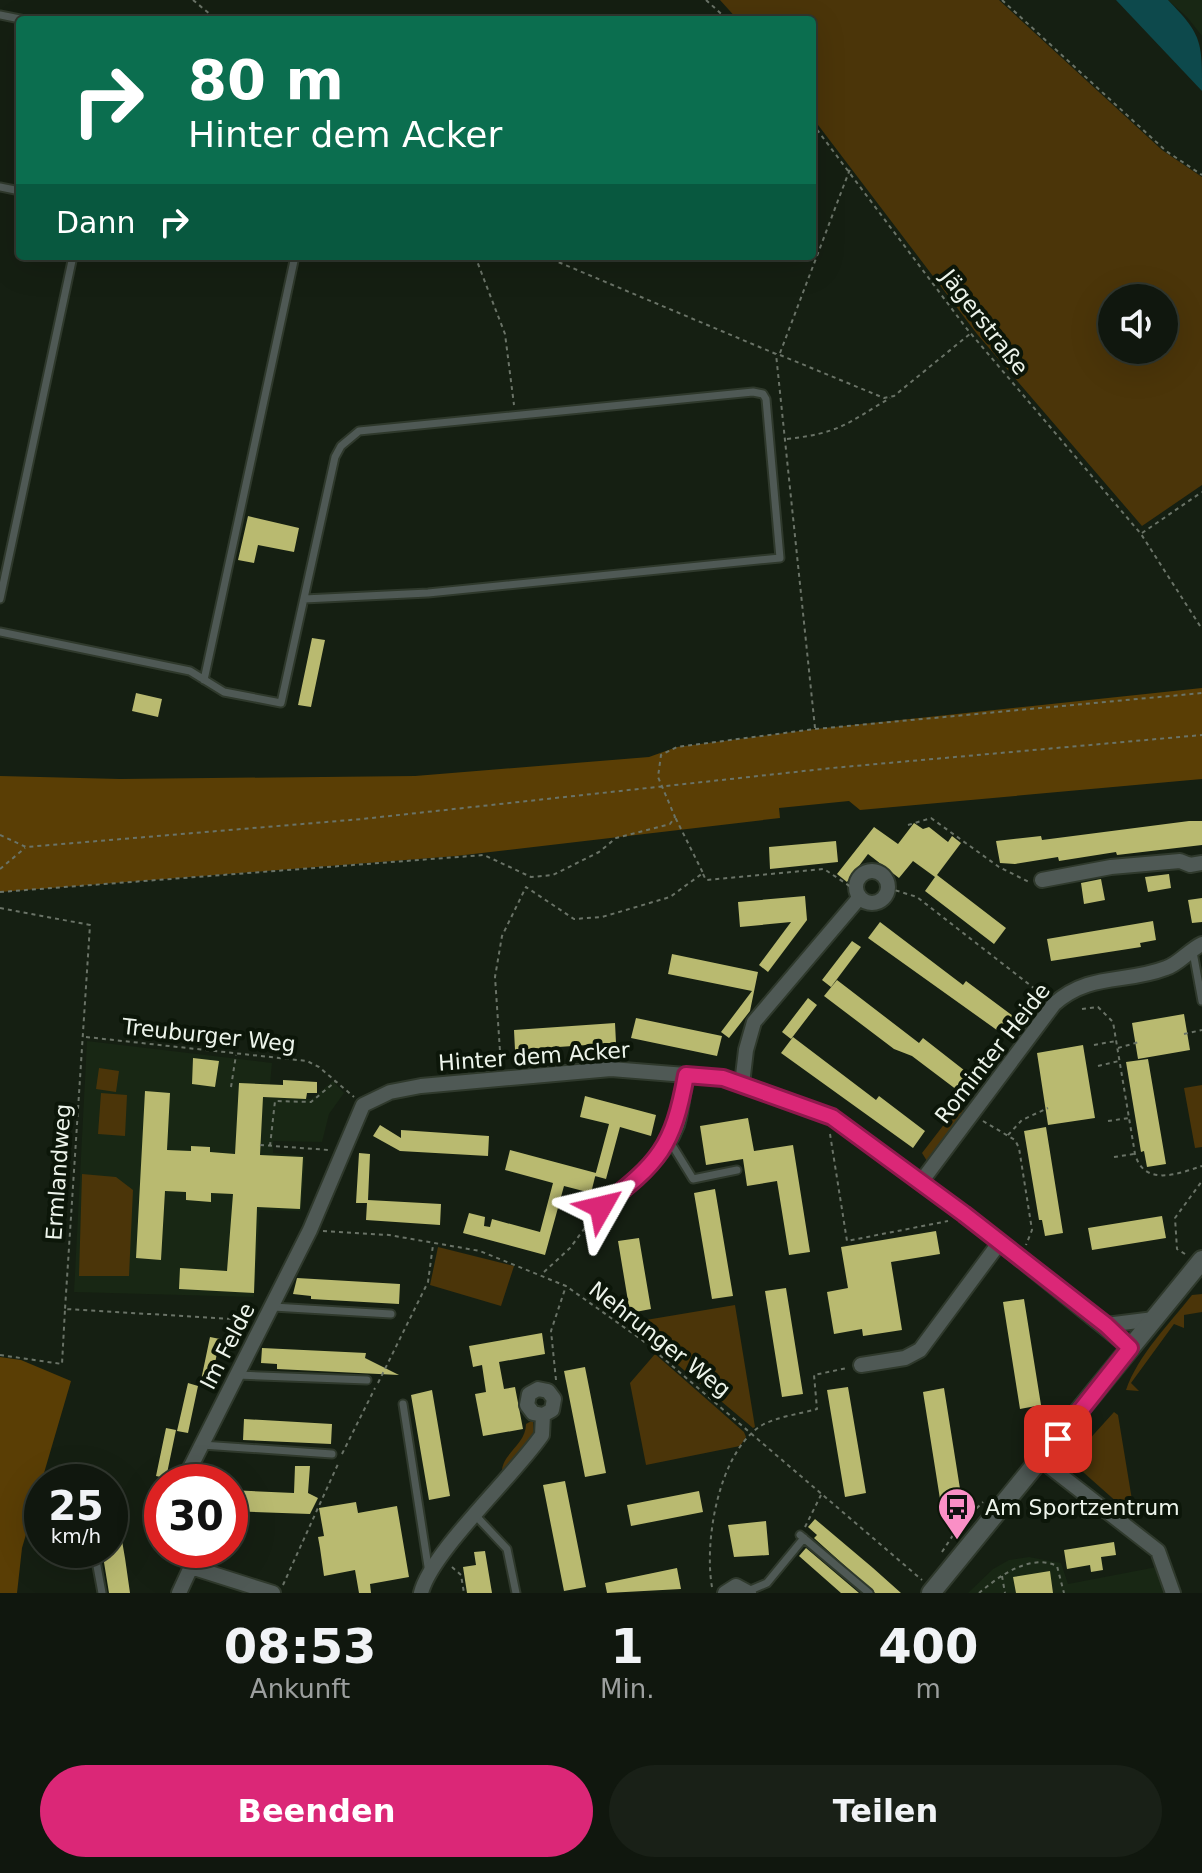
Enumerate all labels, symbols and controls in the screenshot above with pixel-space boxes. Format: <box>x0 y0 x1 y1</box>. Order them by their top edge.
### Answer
text: 80 m <box>188 47 344 112</box>
icon: right <box>56 48 160 152</box>
text: Hinter dem Acker <box>188 114 502 155</box>
icon: right <box>152 200 196 244</box>
text: Dann <box>56 205 136 240</box>
street label: Jägerstraße <box>935 263 1033 380</box>
map controls <box>1098 284 1178 364</box>
button: sound <box>1098 284 1178 364</box>
street label: Rominter Heide <box>930 978 1055 1128</box>
street label: Treuburger Weg <box>120 1014 297 1057</box>
street label: Hinter dem Acker <box>437 1037 632 1076</box>
street label: Ermlandweg <box>41 1103 76 1241</box>
position arrow <box>559 1165 643 1249</box>
street label: Nehrunger Weg <box>584 1276 735 1402</box>
street label: Im Felde <box>195 1299 260 1394</box>
pin <box>1024 1405 1092 1473</box>
icon: arrive <box>1036 1417 1080 1461</box>
speed limit sign: 30 <box>144 1464 248 1568</box>
text: 25 <box>48 1483 104 1529</box>
bus stop icon: Am Sportzentrum <box>936 1486 978 1541</box>
place label: Am Sportzentrum <box>985 1495 1180 1520</box>
text: km/h <box>51 1524 101 1548</box>
text: 08:53 <box>224 1618 376 1674</box>
text: 1 <box>611 1618 644 1674</box>
text: 400 <box>878 1618 978 1674</box>
text: Ankunft <box>250 1674 350 1704</box>
text: Min. <box>600 1674 654 1704</box>
text: m <box>916 1674 941 1704</box>
button: Beenden <box>40 1765 593 1857</box>
button: Teilen <box>609 1765 1162 1857</box>

